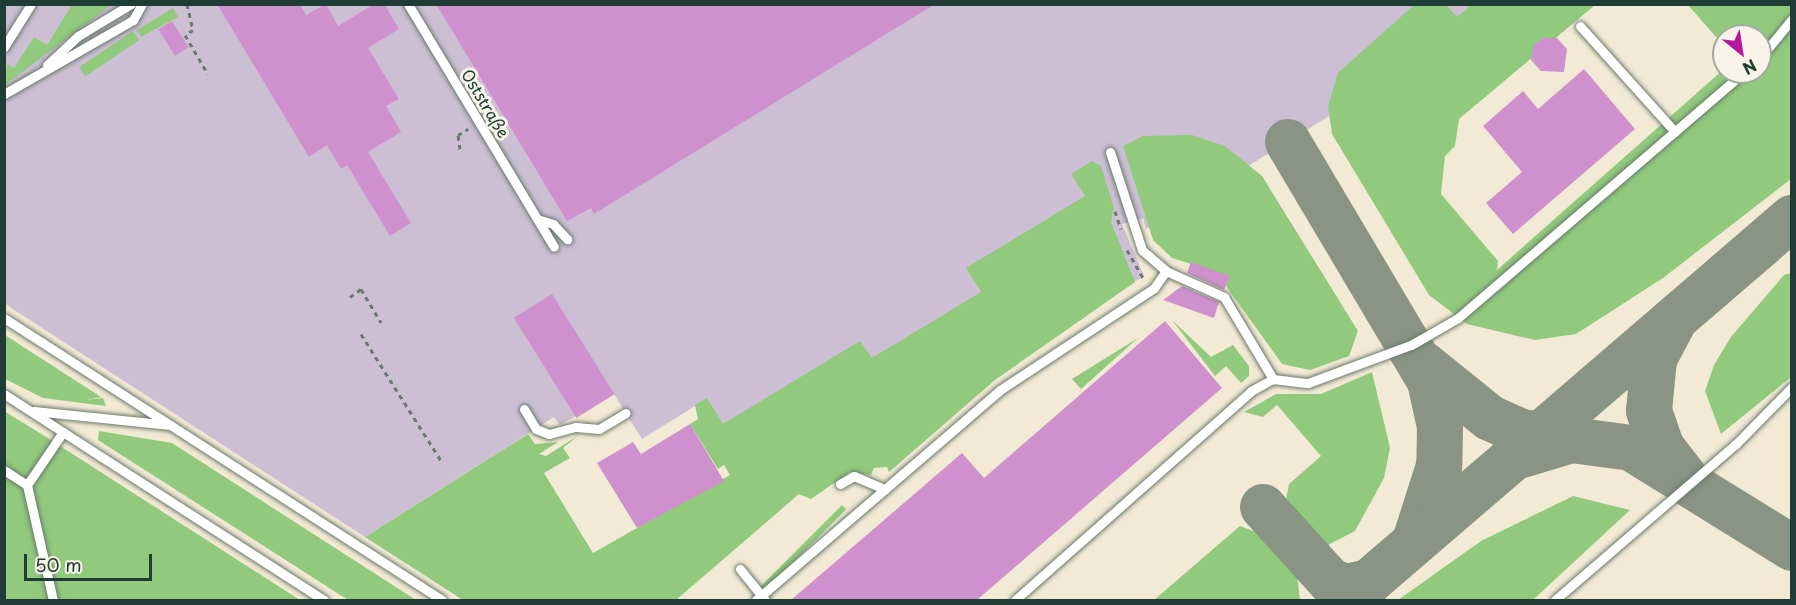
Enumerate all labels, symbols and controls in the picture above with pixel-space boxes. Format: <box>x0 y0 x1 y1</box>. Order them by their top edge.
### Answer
north arrow <box>1712 24 1772 84</box>
text: N <box>1739 54 1761 81</box>
street label: Oststraße <box>458 65 514 141</box>
scale bar <box>27 542 154 580</box>
text: 50 m <box>35 551 82 578</box>

